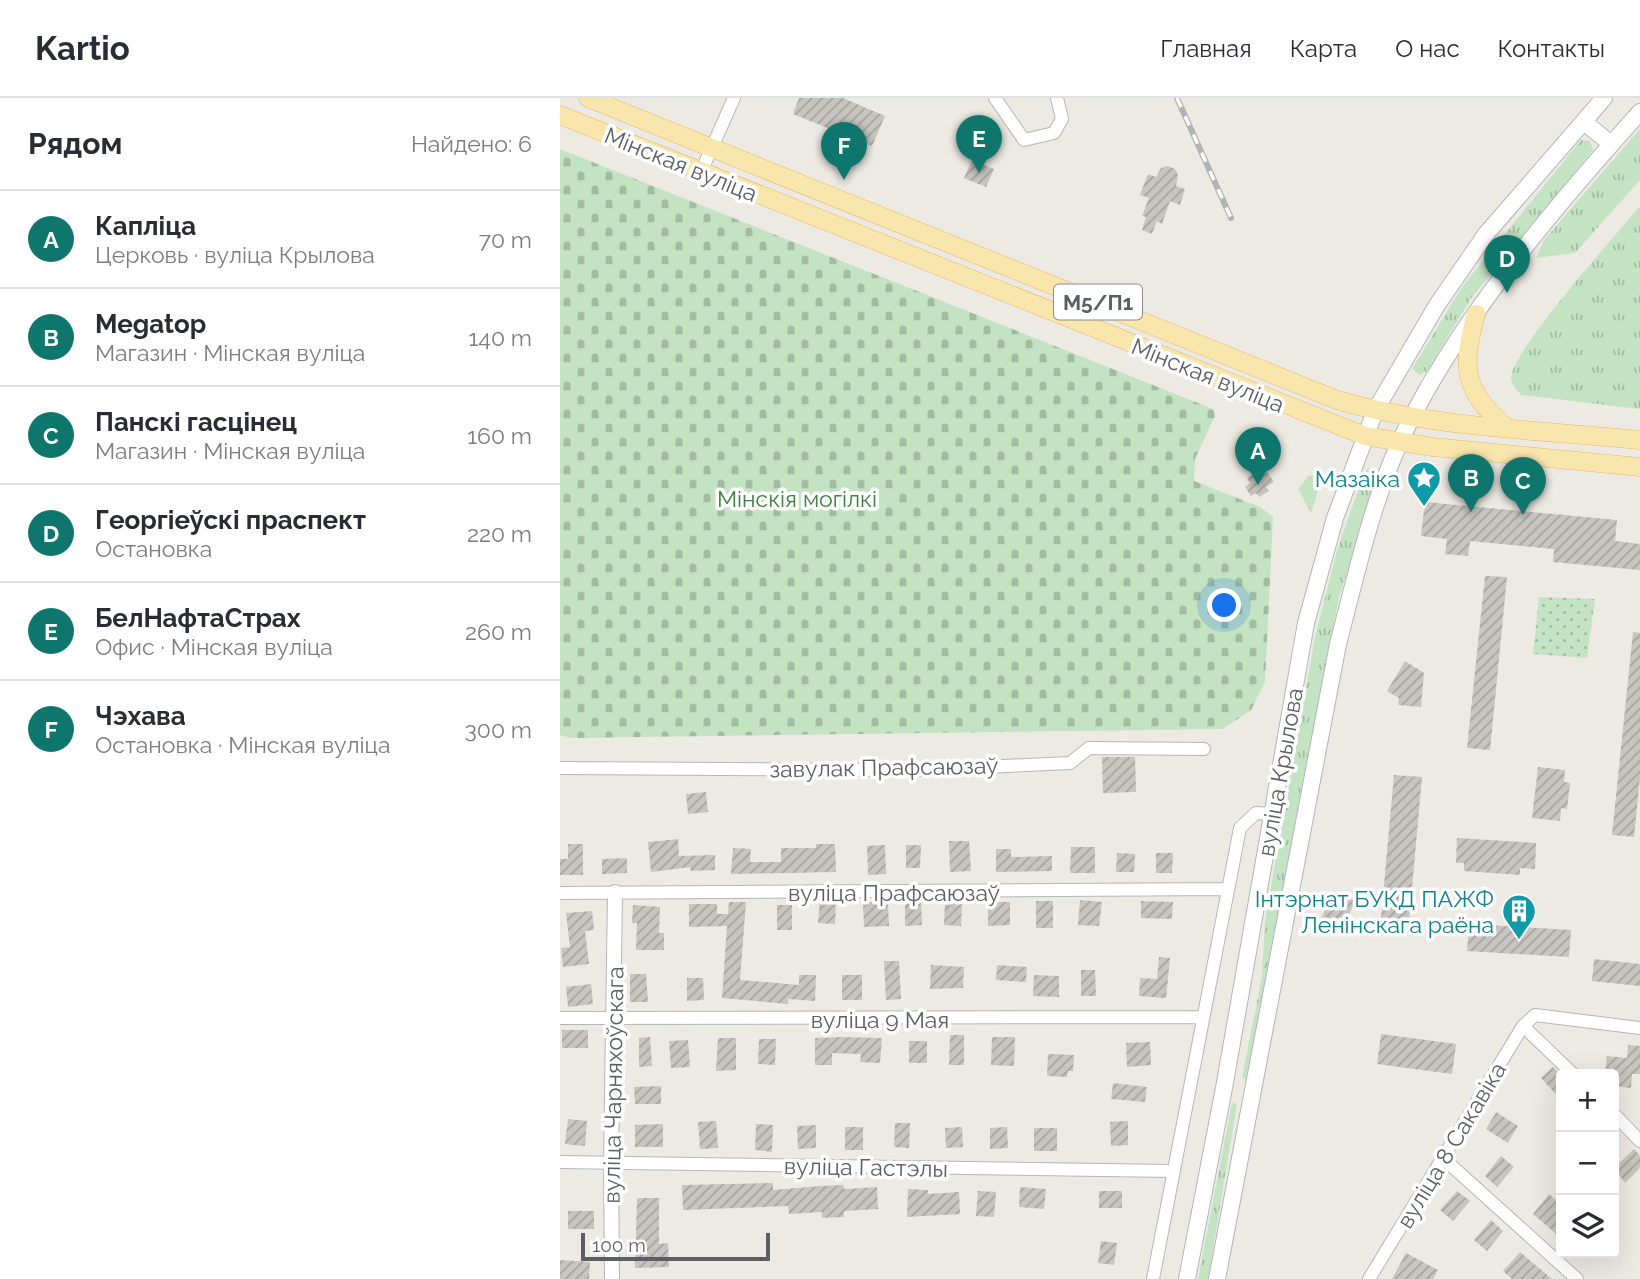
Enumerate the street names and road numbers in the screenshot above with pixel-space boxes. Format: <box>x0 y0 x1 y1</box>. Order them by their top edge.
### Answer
street label: Мінская вуліца <box>601 121 761 207</box>
road number: М5/П1 <box>1054 284 1142 320</box>
street label: Мінская вуліца <box>1128 332 1288 418</box>
street label: вуліца Крылова <box>1252 686 1308 858</box>
street label: завулак Прафсаюзаў <box>769 752 999 782</box>
street label: вуліца Прафсаюзаў <box>788 879 1000 906</box>
street label: вуліца Чарняхоўскага <box>597 966 629 1204</box>
street label: вуліца 9 Мая <box>811 1006 949 1033</box>
street label: вуліца 8 Сакавіка <box>1391 1057 1511 1233</box>
street label: вуліца Гастэлы <box>784 1152 948 1182</box>

